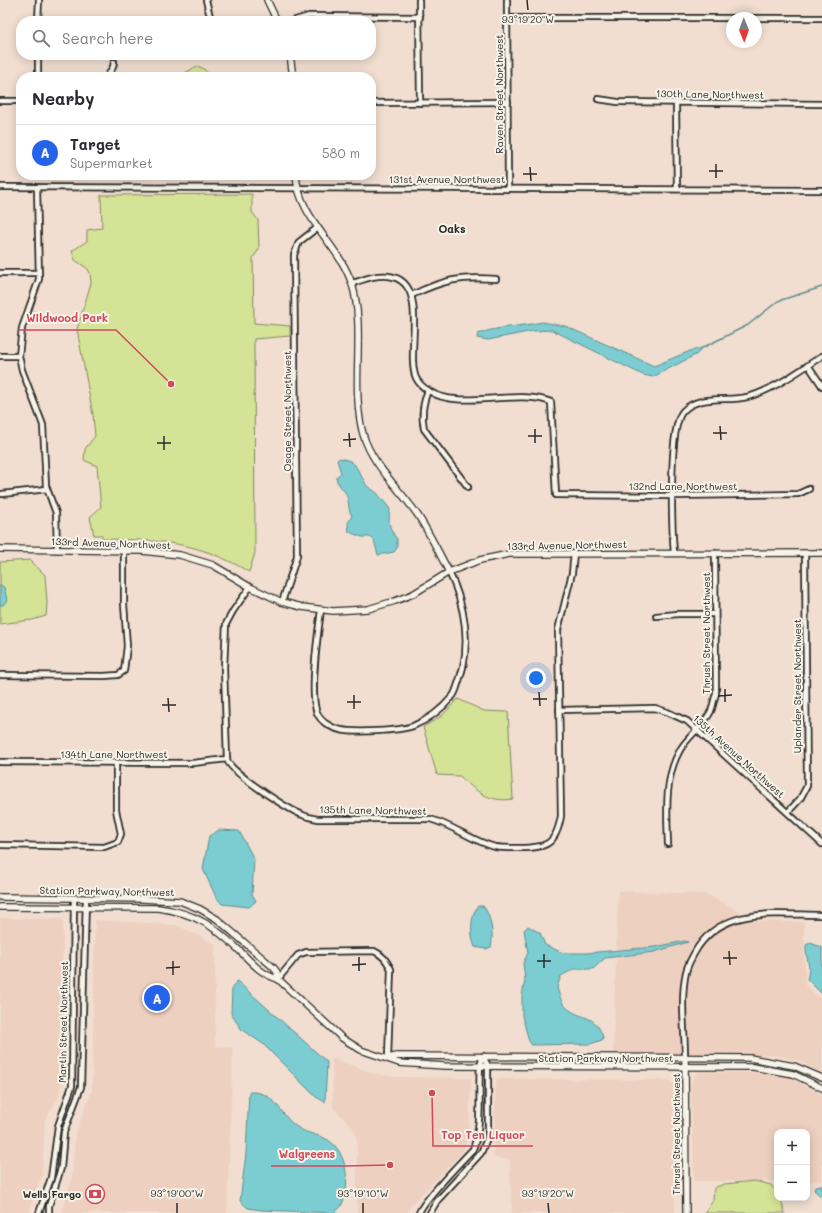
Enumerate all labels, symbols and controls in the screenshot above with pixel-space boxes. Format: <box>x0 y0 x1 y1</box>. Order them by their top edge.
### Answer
text: 93°19'20"W <box>502 12 554 26</box>
north arrow <box>726 12 762 48</box>
search box <box>16 16 376 60</box>
icon: search <box>30 27 52 49</box>
text: Search here <box>62 28 153 48</box>
street label: Raven Street Northwest <box>492 34 506 154</box>
street label: 130th Lane Northwest <box>656 86 764 102</box>
text: Nearby <box>32 87 94 109</box>
text: Target <box>70 134 120 154</box>
text: A <box>40 144 50 161</box>
text: 580 m <box>322 144 360 161</box>
text: Supermarket <box>70 154 153 171</box>
street label: 131st Avenue Northwest <box>389 172 505 186</box>
district label: Oaks <box>438 221 466 236</box>
callout: Wildwood Park <box>19 307 116 330</box>
text: Wildwood Park <box>26 310 108 325</box>
street label: Osage Street Northwest <box>280 351 294 471</box>
street label: 132nd Lane Northwest <box>629 479 737 493</box>
street label: 133rd Avenue Northwest <box>51 534 171 552</box>
street label: 133rd Avenue Northwest <box>507 537 627 553</box>
street label: Thrush Street Northwest <box>699 572 713 694</box>
street label: Uplander Street Northwest <box>790 619 804 753</box>
your location <box>526 668 546 688</box>
street label: 135th Avenue Northwest <box>690 711 788 801</box>
street label: 134th Lane Northwest <box>60 747 168 761</box>
street label: 135th Lane Northwest <box>319 802 427 818</box>
street label: Station Parkway Northwest <box>39 883 175 899</box>
street label: Martin Street Northwest <box>55 961 71 1083</box>
pin: A <box>144 983 170 1013</box>
street label: Station Parkway Northwest <box>538 1051 674 1065</box>
street label: Thrush Street Northwest <box>669 1073 683 1195</box>
callout: Top Ten Liquor <box>433 1123 533 1146</box>
text: Top Ten Liquor <box>441 1127 525 1142</box>
map controls <box>774 1129 810 1201</box>
button: + <box>774 1129 810 1165</box>
callout: Walgreens <box>271 1143 343 1166</box>
text: Walgreens <box>279 1146 336 1161</box>
button: − <box>774 1165 810 1201</box>
bank icon: Wells Fargo <box>84 1183 106 1205</box>
text: 93°19'00"W <box>151 1186 204 1200</box>
text: 93°19'10"W <box>337 1186 389 1200</box>
text: 93°19'20"W <box>522 1186 574 1200</box>
place label: Wells Fargo <box>23 1187 81 1201</box>

